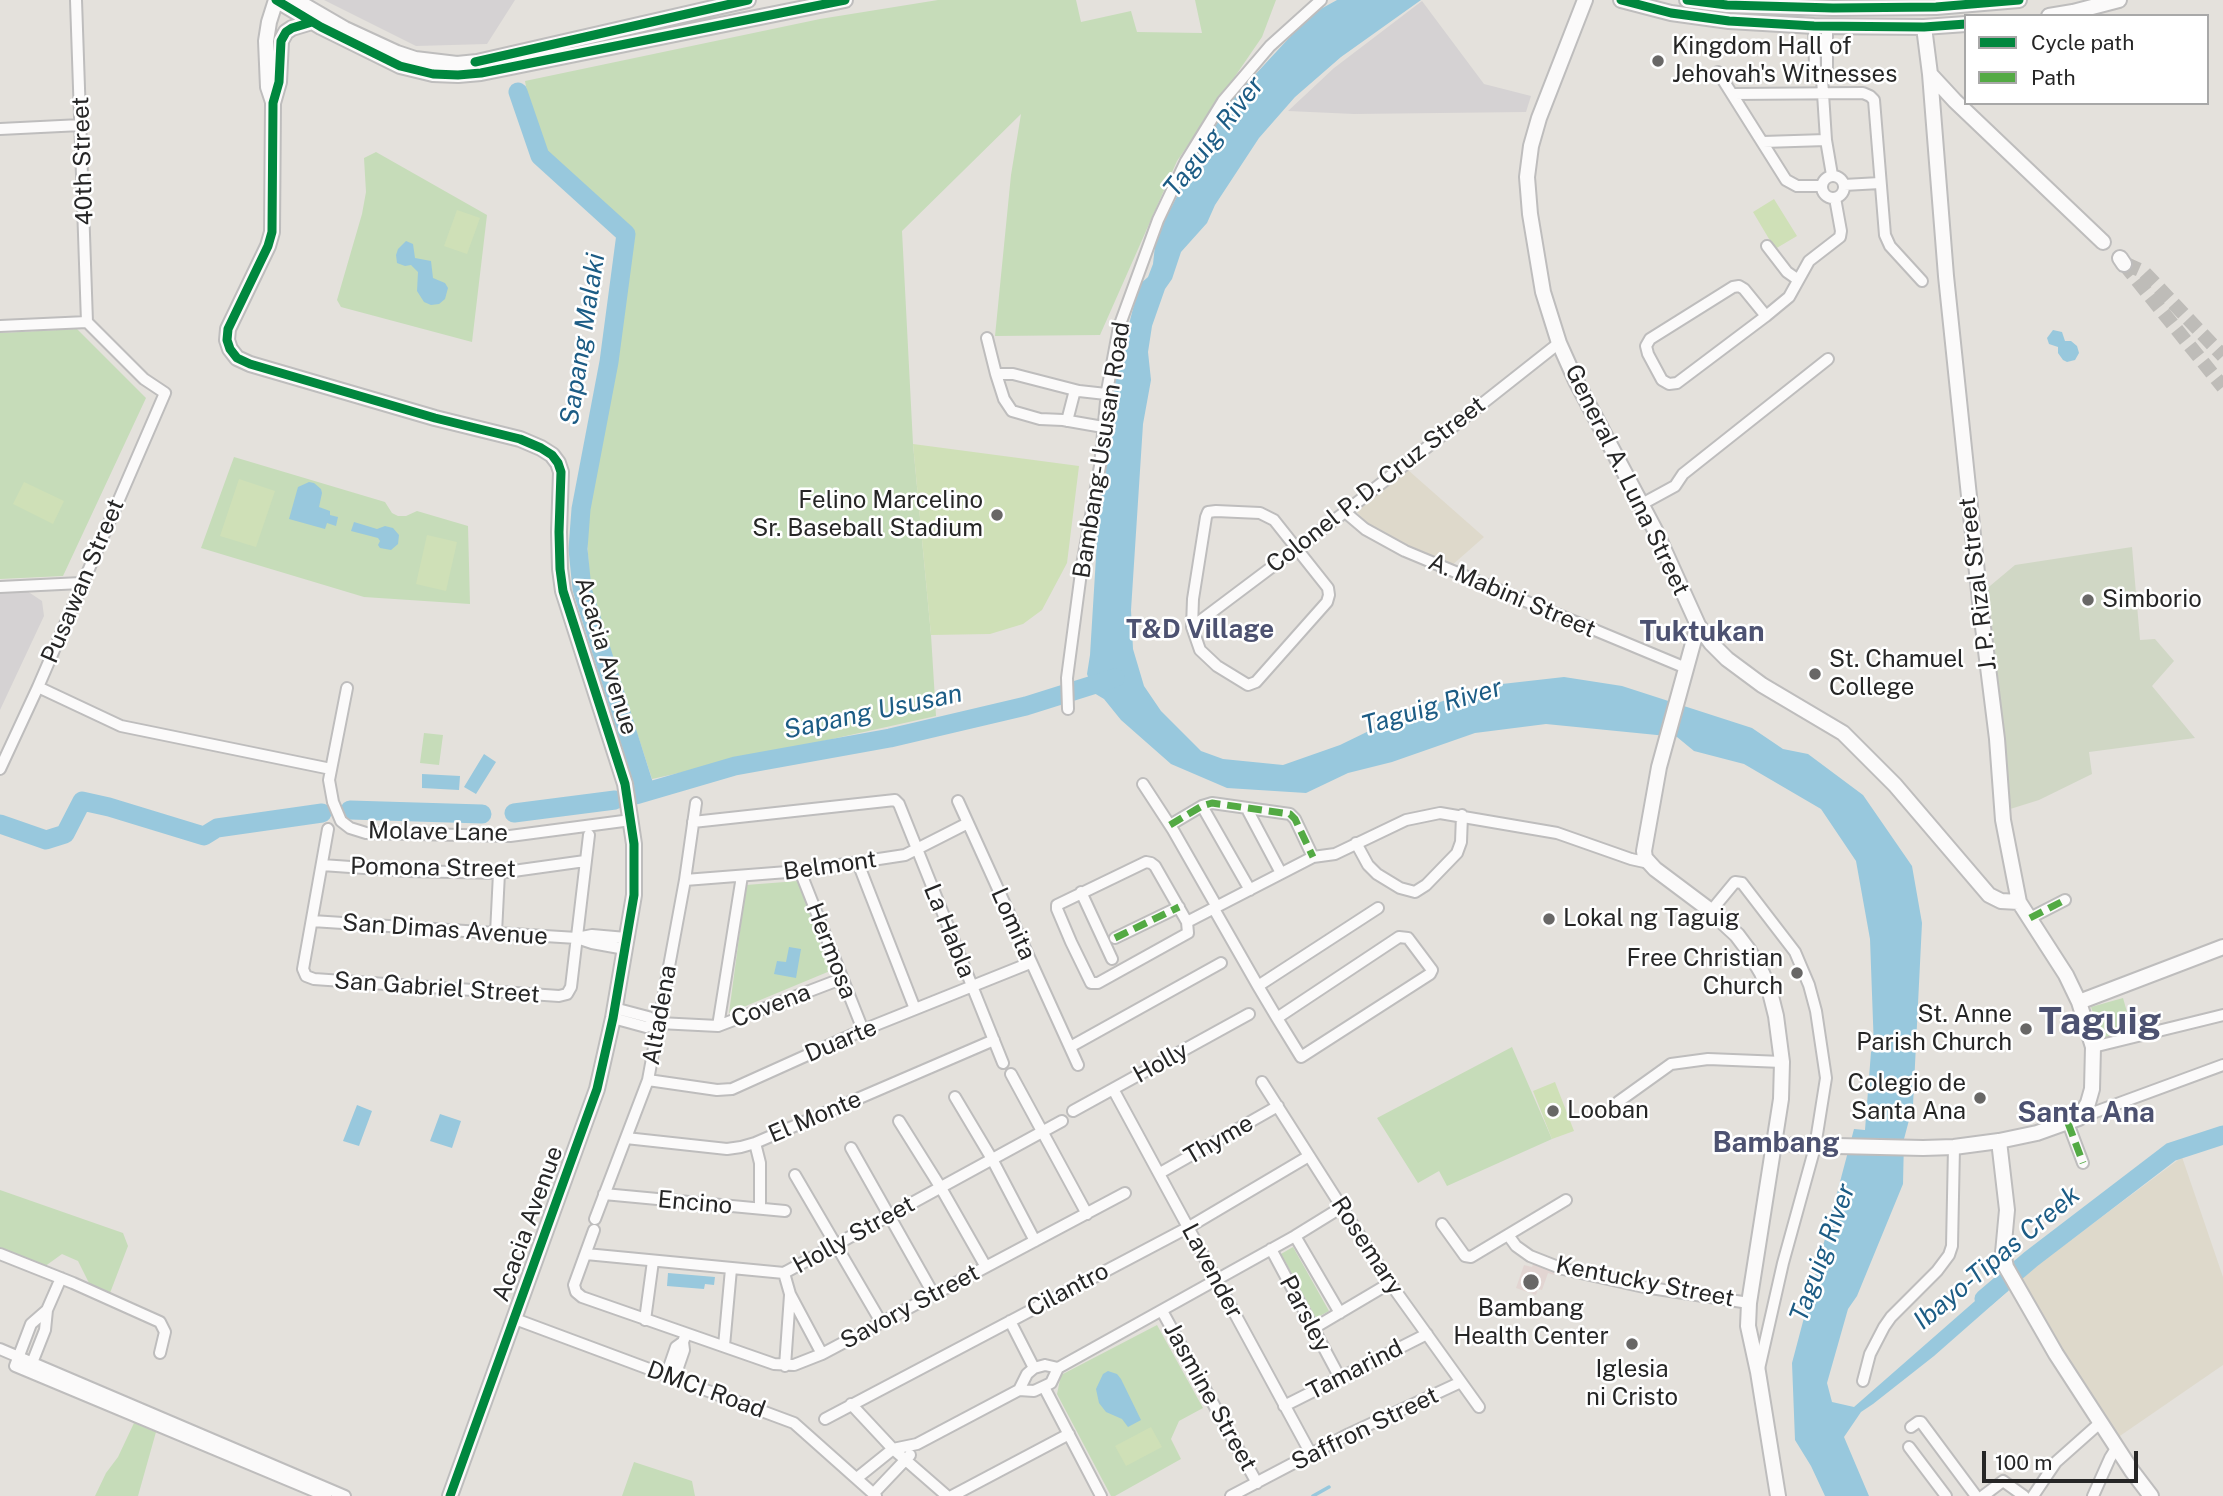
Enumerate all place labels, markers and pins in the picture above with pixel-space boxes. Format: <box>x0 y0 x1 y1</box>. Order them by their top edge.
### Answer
place label: Kingdom Hall of Jehovah's Witnesses <box>1672 33 1897 89</box>
marker: Kingdom Hall of Jehovah's Witnesses <box>1650 53 1666 69</box>
place label: Felino Marcelino Sr. Baseball Stadium <box>752 487 983 543</box>
marker: Felino Marcelino Sr. Baseball Stadium <box>989 507 1005 523</box>
place label: Simborio <box>2102 586 2202 614</box>
marker: Simborio <box>2080 592 2096 608</box>
place label: St. Chamuel College <box>1829 646 1964 702</box>
marker: St. Chamuel College <box>1807 666 1823 682</box>
place label: Lokal ng Taguig <box>1563 905 1740 933</box>
marker: Lokal ng Taguig <box>1541 911 1557 927</box>
place label: Free Christian Church <box>1627 945 1783 1001</box>
marker: Free Christian Church <box>1789 965 1805 981</box>
place label: St. Anne Parish Church <box>1856 1001 2012 1057</box>
marker: St. Anne Parish Church <box>2018 1021 2034 1037</box>
place label: Colegio de Santa Ana <box>1848 1070 1966 1126</box>
marker: Colegio de Santa Ana <box>1972 1090 1988 1106</box>
place label: Looban <box>1567 1097 1649 1125</box>
marker: Looban <box>1545 1103 1561 1119</box>
marker: Bambang Health Center <box>1521 1272 1541 1292</box>
place label: Bambang Health Center <box>1453 1295 1609 1351</box>
marker: Iglesia ni Cristo <box>1624 1336 1640 1352</box>
place label: Iglesia ni Cristo <box>1586 1356 1678 1412</box>

